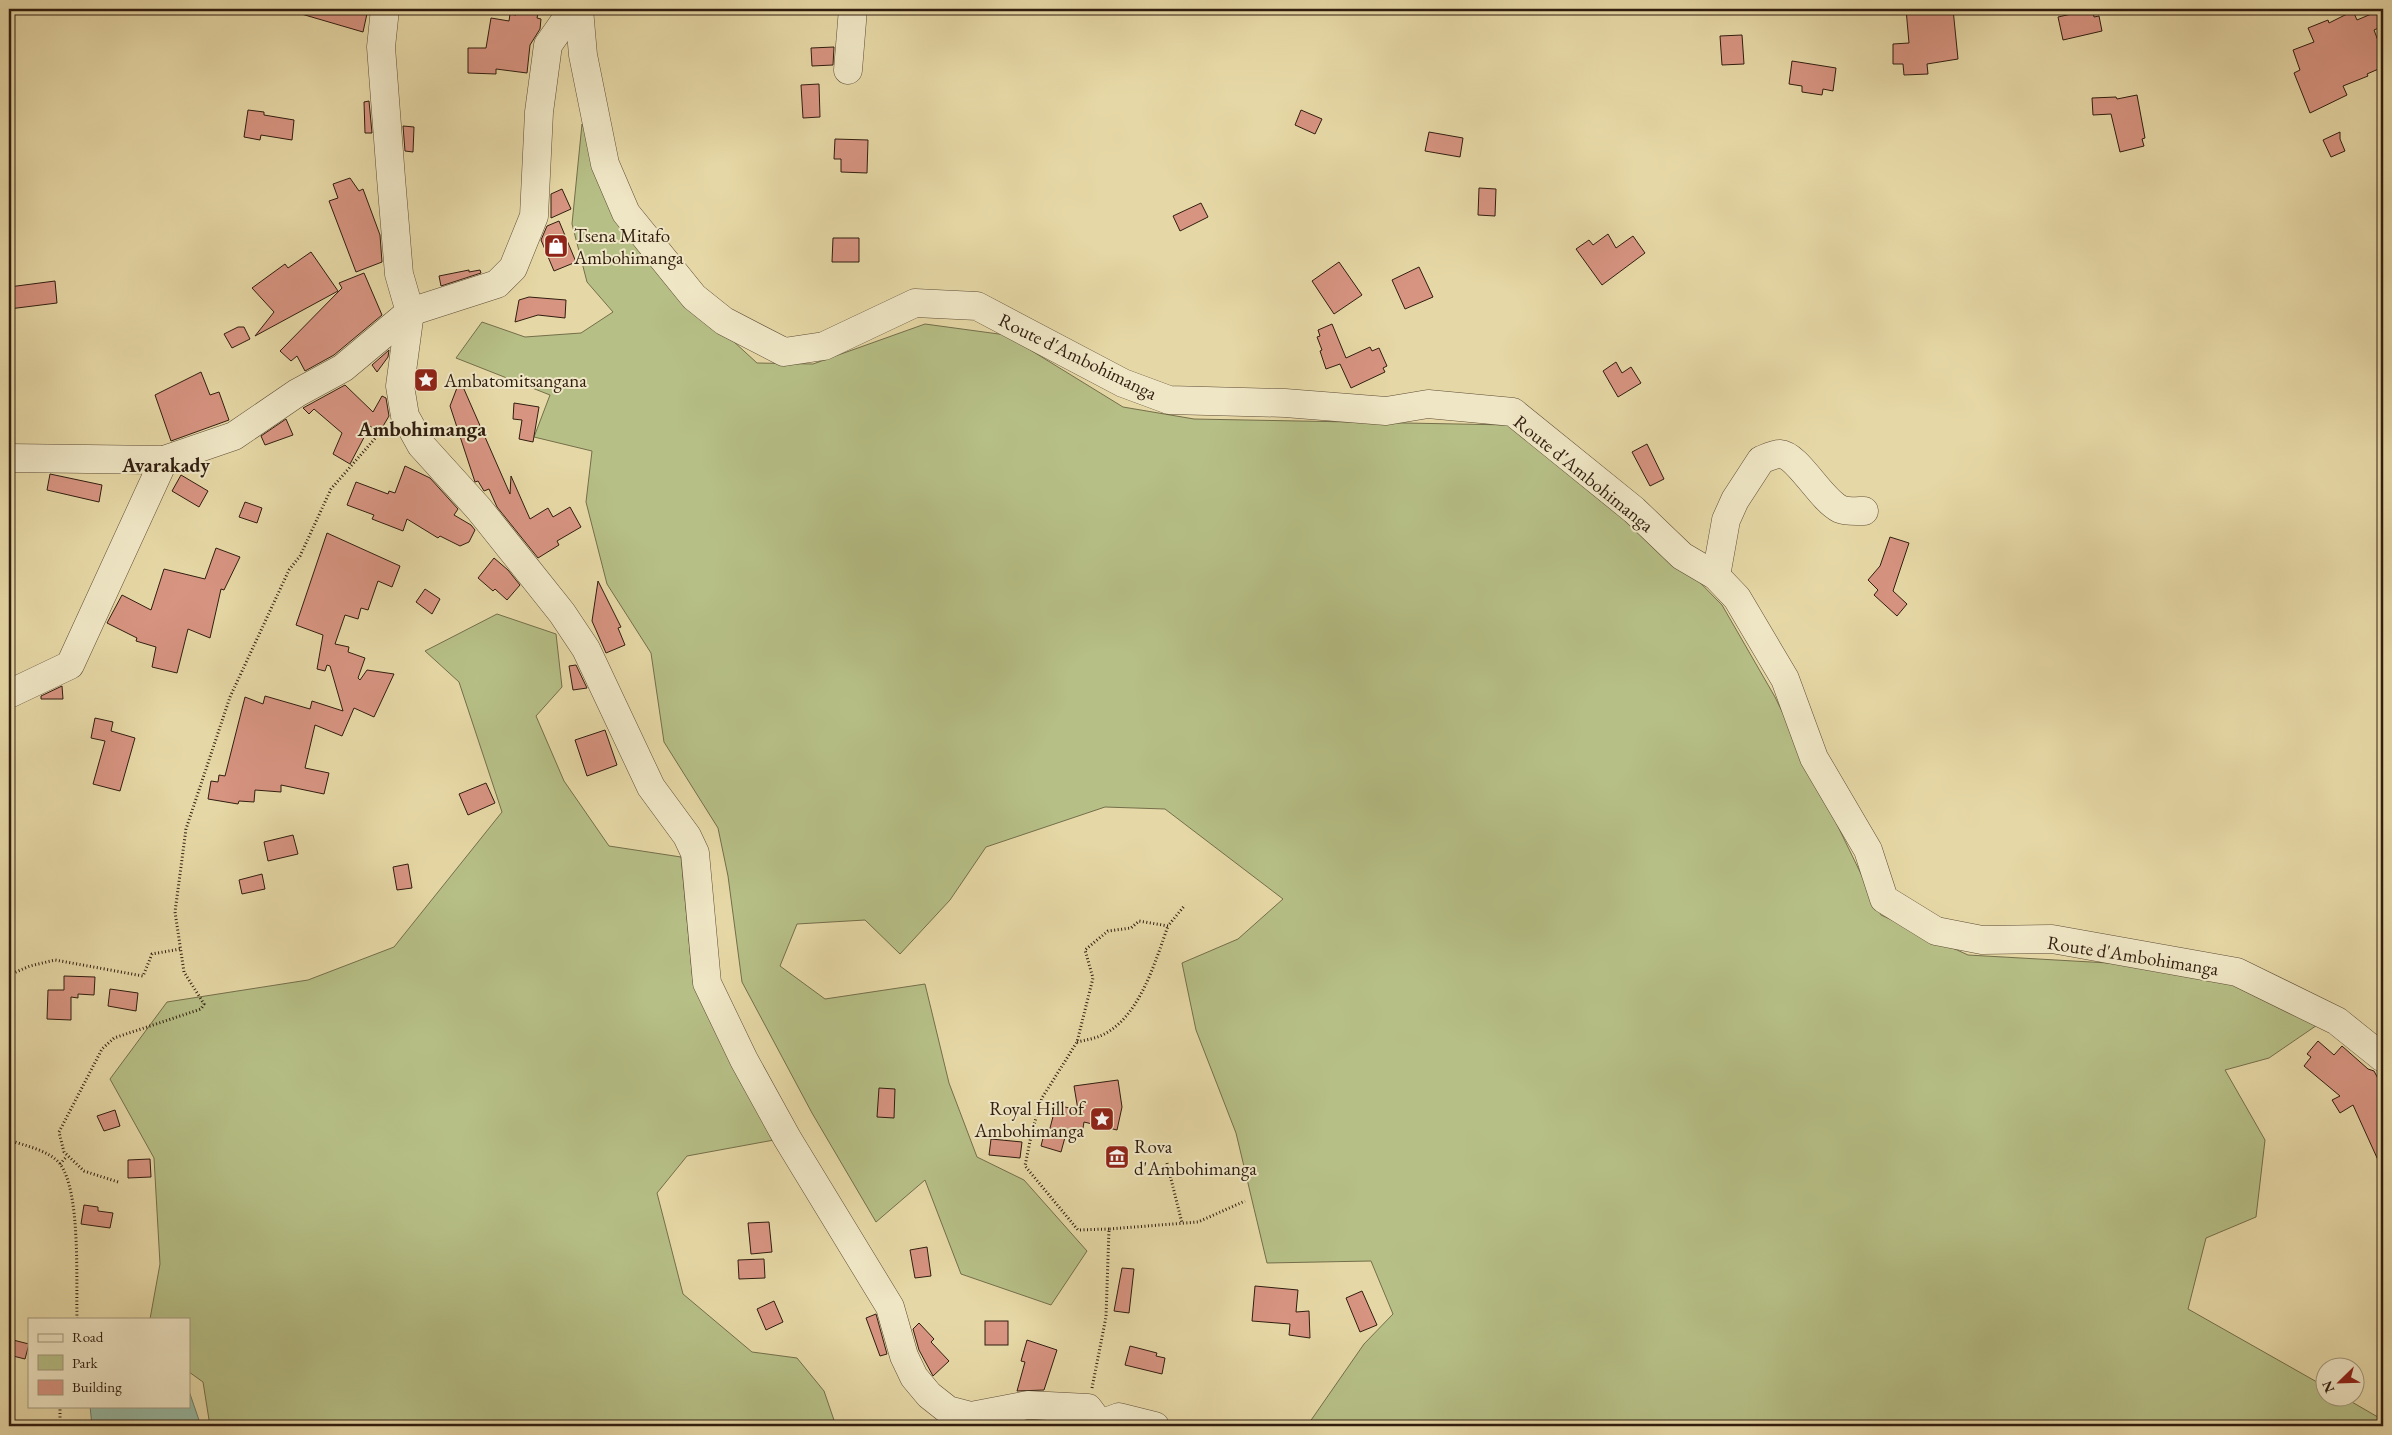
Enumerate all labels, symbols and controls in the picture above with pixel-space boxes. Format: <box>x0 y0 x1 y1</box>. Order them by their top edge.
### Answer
place label: Tsena Mitafo Ambohimanga <box>573 223 684 270</box>
shop icon: Tsena Mitafo Ambohimanga <box>543 233 569 259</box>
street label: Route d'Ambohimanga <box>995 307 1161 406</box>
place icon: Ambatomitsangana <box>413 367 439 393</box>
place label: Ambatomitsangana <box>443 368 587 393</box>
street label: Route d'Ambohimanga <box>1509 409 1659 538</box>
district label: Ambohimanga <box>356 415 487 442</box>
district label: Avarakady <box>121 452 210 478</box>
street label: Route d'Ambohimanga <box>2045 930 2221 981</box>
place label: Royal Hill of Ambohimanga <box>973 1096 1086 1143</box>
place icon: Royal Hill of Ambohimanga <box>1089 1106 1115 1132</box>
place label: Rova d'Ambohimanga <box>1134 1134 1257 1181</box>
museum icon: Rova d'Ambohimanga <box>1104 1144 1130 1170</box>
legend <box>28 1318 190 1408</box>
text: Road <box>72 1327 104 1346</box>
text: Park <box>72 1353 99 1372</box>
north arrow <box>2314 1358 2364 1408</box>
text: Building <box>72 1377 122 1396</box>
text: N <box>2317 1378 2339 1396</box>

